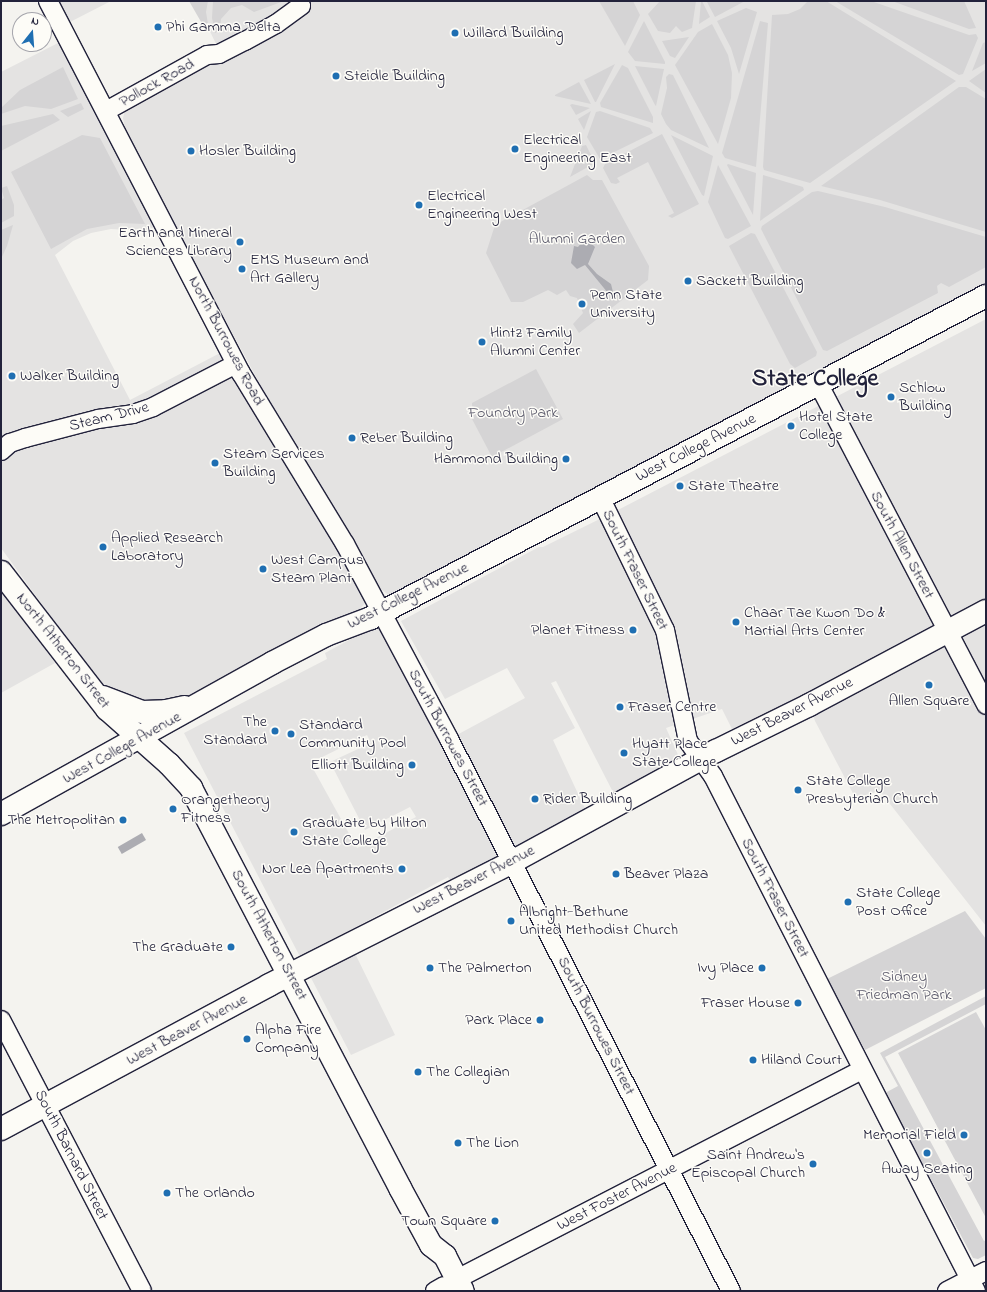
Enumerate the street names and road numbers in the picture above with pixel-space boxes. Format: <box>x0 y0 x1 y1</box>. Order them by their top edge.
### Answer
street label: Pollock Road <box>116 55 198 111</box>
street label: North Burrowes Road <box>184 273 268 409</box>
street label: Steam Drive <box>67 398 151 436</box>
street label: West College Avenue <box>633 409 759 487</box>
street label: South Allen Street <box>866 488 938 602</box>
street label: South Fraser Street <box>597 506 673 634</box>
street label: West College Avenue <box>344 558 472 634</box>
street label: North Atherton Street <box>12 589 114 713</box>
street label: South Burrowes Street <box>404 666 492 810</box>
street label: West Beaver Avenue <box>728 673 856 751</box>
street label: West College Avenue <box>59 707 185 789</box>
street label: South Fraser Street <box>736 835 814 961</box>
street label: West Beaver Avenue <box>410 841 538 919</box>
street label: South Atherton Street <box>226 866 312 1004</box>
street label: South Burrowes Street <box>553 954 639 1098</box>
street label: West Beaver Avenue <box>123 990 251 1070</box>
street label: South Barnard Street <box>30 1087 112 1223</box>
street label: West Foster Avenue <box>554 1159 680 1235</box>

